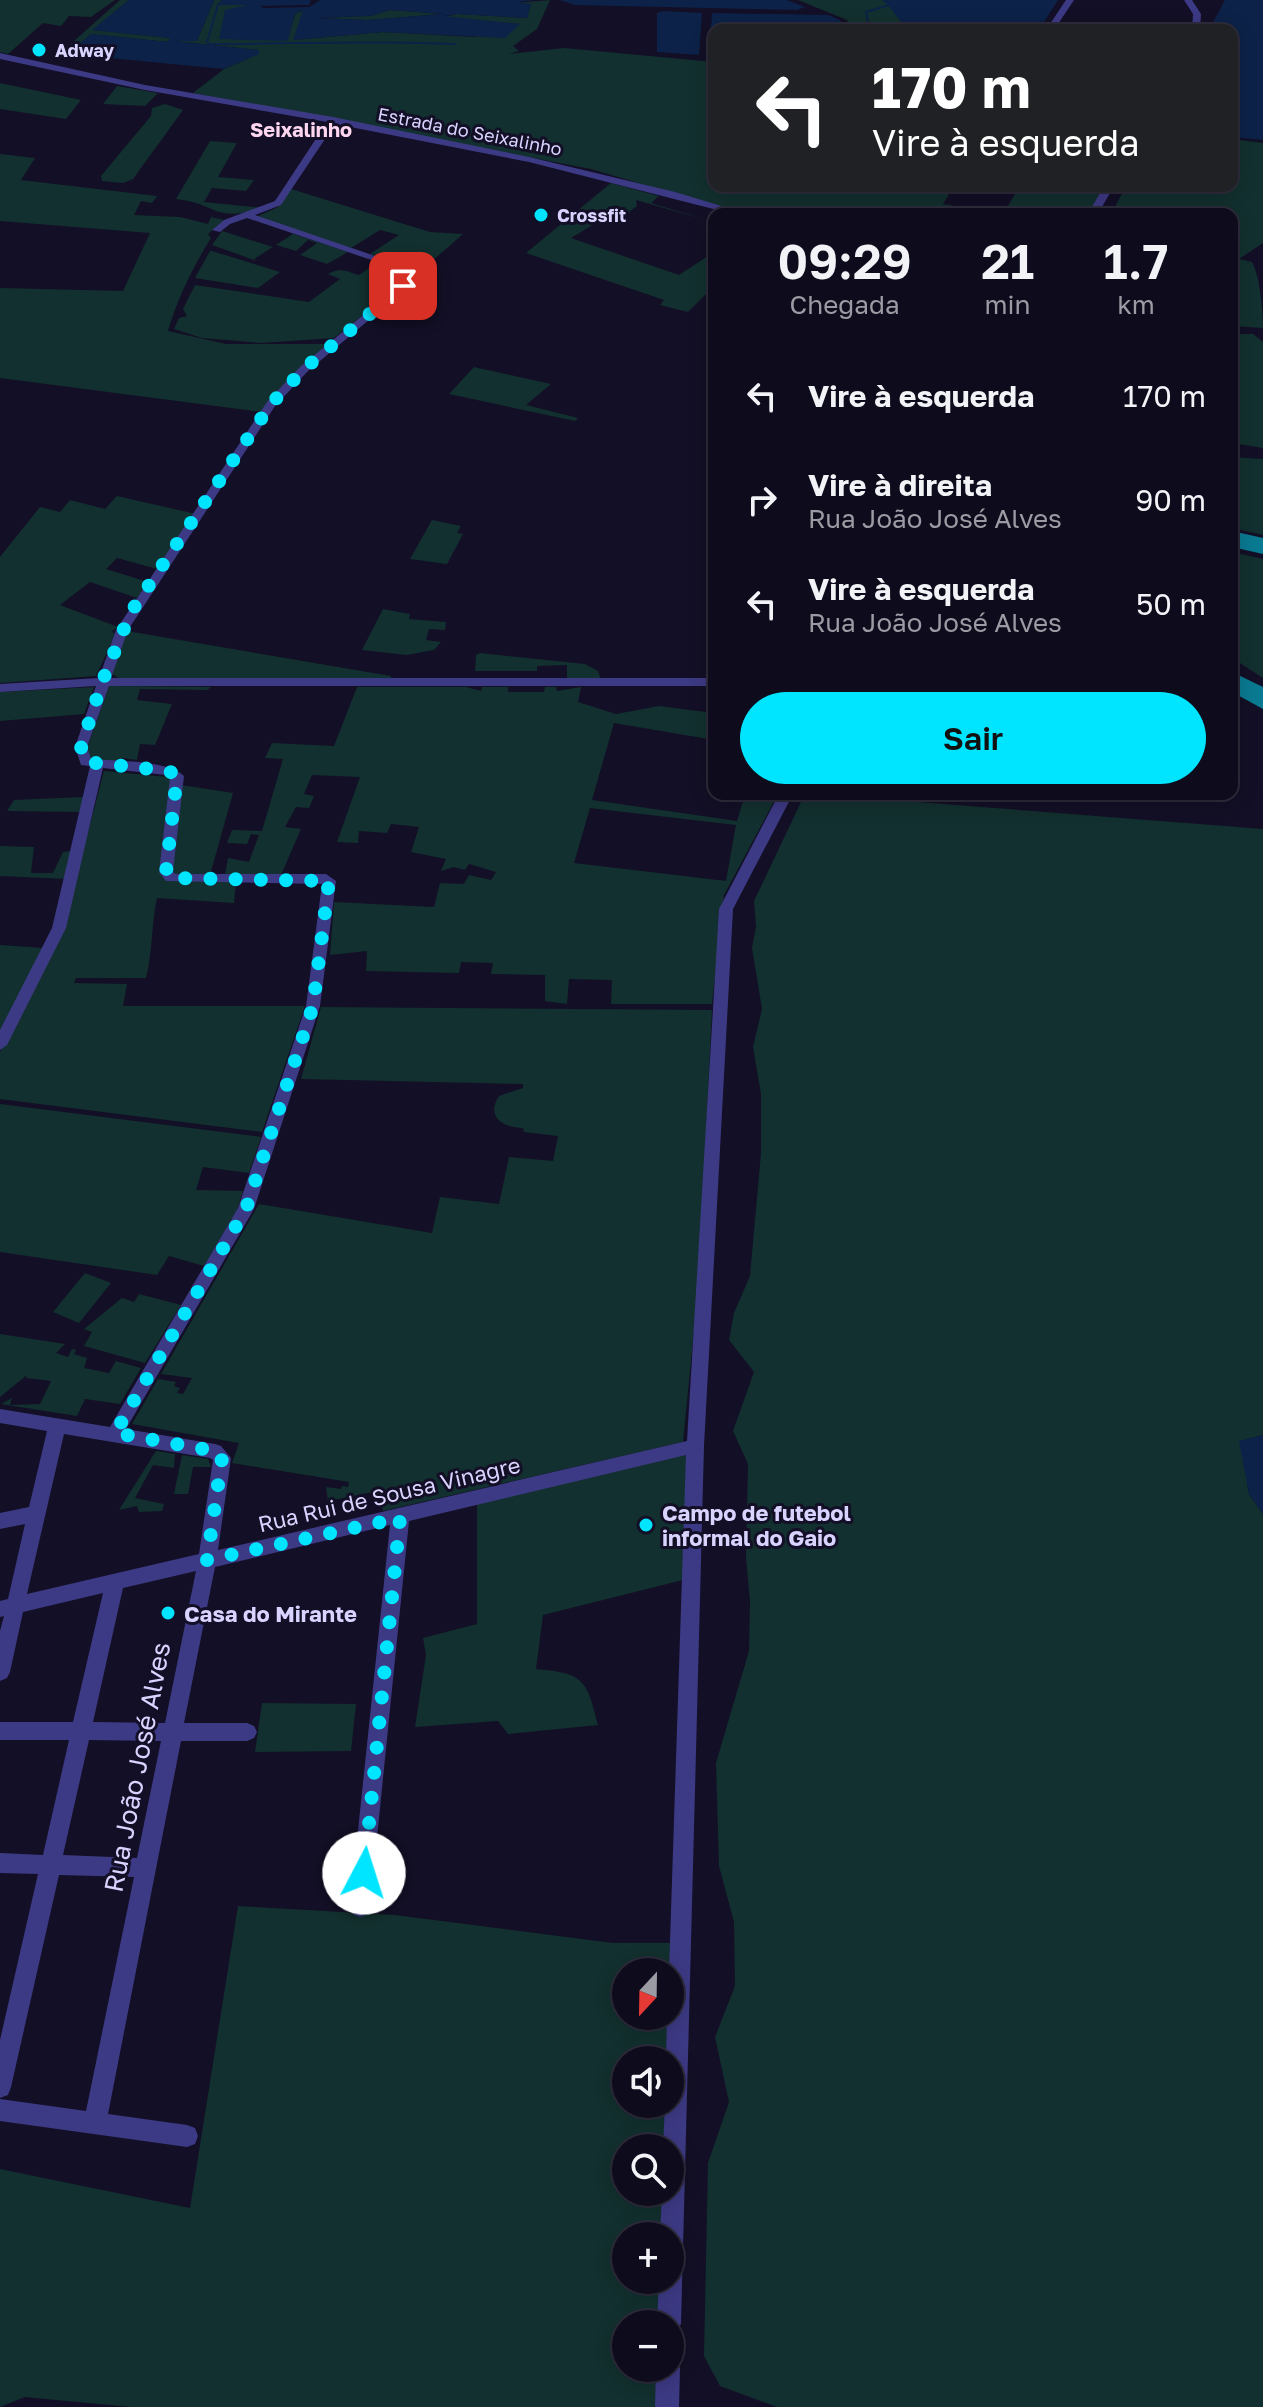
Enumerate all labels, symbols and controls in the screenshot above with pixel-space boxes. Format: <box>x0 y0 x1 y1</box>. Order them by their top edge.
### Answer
place label: Adway <box>55 39 114 61</box>
marker: Adway <box>30 41 48 59</box>
text: 170 m <box>872 53 1031 120</box>
icon: left <box>740 56 844 160</box>
street label: Estrada do Seixalinho <box>376 102 564 160</box>
district label: Seixalinho <box>250 117 352 141</box>
text: Vire à esquerda <box>872 121 1140 164</box>
place label: Crossfit <box>557 204 626 226</box>
marker: Crossfit <box>532 206 550 224</box>
text: 09:29 <box>777 232 912 290</box>
text: 21 <box>981 232 1034 290</box>
text: 1.7 <box>1104 232 1169 290</box>
pin <box>369 252 437 320</box>
icon: arrive <box>381 264 425 308</box>
text: Chegada <box>790 289 900 320</box>
text: min <box>985 289 1031 320</box>
text: km <box>1117 289 1155 320</box>
icon: left <box>740 374 784 418</box>
text: Vire à esquerda <box>808 378 1034 414</box>
text: 170 m <box>1123 378 1206 414</box>
text: Vire à direita <box>808 467 992 503</box>
icon: right <box>740 478 784 522</box>
text: 90 m <box>1135 482 1206 518</box>
text: Rua João José Alves <box>808 503 1062 534</box>
text: Vire à esquerda <box>808 571 1034 607</box>
icon: left <box>740 582 784 626</box>
text: 50 m <box>1136 586 1206 622</box>
text: Rua João José Alves <box>808 607 1062 638</box>
button: Sair <box>740 692 1206 784</box>
street label: Rua Rui de Sousa Vinagre <box>255 1451 523 1537</box>
place label: Campo de futebol informal do Gaio <box>662 1499 851 1551</box>
marker: Campo de futebol informal do Gaio <box>637 1516 655 1534</box>
place label: Casa do Mirante <box>184 1600 357 1627</box>
marker: Casa do Mirante <box>159 1604 177 1622</box>
street label: Rua João José Alves <box>98 1639 176 1895</box>
position arrow <box>322 1831 406 1915</box>
north arrow <box>612 1958 684 2030</box>
map controls <box>612 1958 684 2382</box>
button: sound <box>612 2046 684 2118</box>
button: search <box>612 2134 684 2206</box>
button: + <box>612 2222 684 2294</box>
button: − <box>612 2310 684 2382</box>

